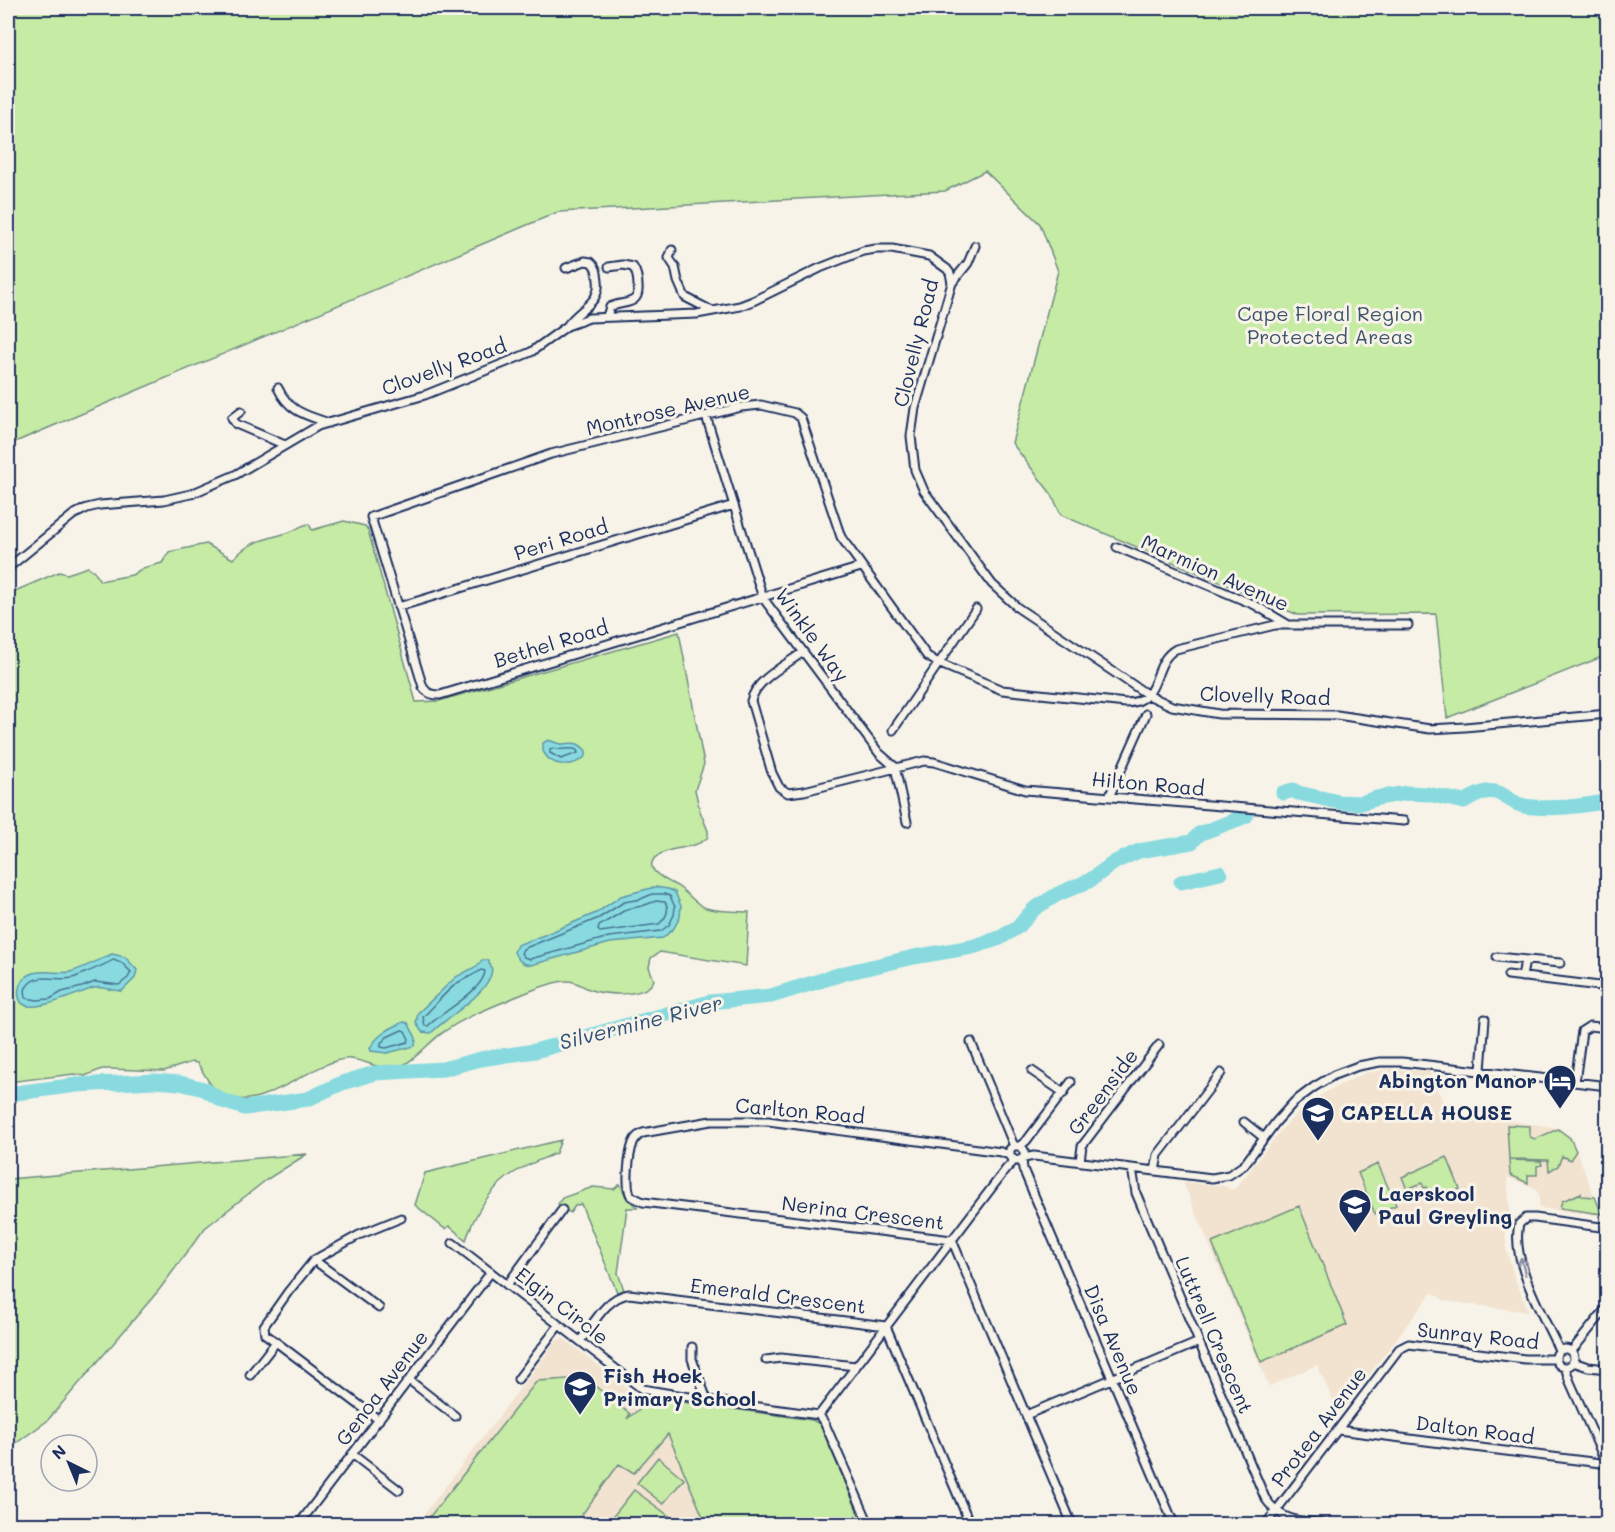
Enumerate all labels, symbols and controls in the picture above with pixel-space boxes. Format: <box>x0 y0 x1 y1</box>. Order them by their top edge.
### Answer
street label: Clovelly Road <box>887 276 943 409</box>
park label: Cape Floral Region Protected Areas <box>1237 300 1423 349</box>
street label: Clovelly Road <box>378 331 510 401</box>
street label: Montrose Avenue <box>583 378 752 441</box>
street label: Peri Road <box>511 512 611 566</box>
street label: Marmion Avenue <box>1137 528 1293 616</box>
street label: Winkle Way <box>770 582 856 686</box>
street label: Bethel Road <box>490 613 611 673</box>
street label: Clovelly Road <box>1199 680 1331 710</box>
street label: Hilton Road <box>1090 765 1206 801</box>
water label: Silvermine River <box>556 988 725 1055</box>
street label: Greenside <box>1061 1043 1143 1140</box>
hotel icon: Abington Manor <box>1542 1063 1578 1110</box>
place label: Abington Manor <box>1378 1067 1537 1093</box>
street label: Carlton Road <box>734 1091 866 1129</box>
school or university icon: CAPELLA HOUSE <box>1300 1095 1336 1142</box>
place label: CAPELLA HOUSE <box>1341 1099 1512 1125</box>
place label: Laerskool Paul Greyling <box>1378 1180 1512 1229</box>
school or university icon: Laerskool Paul Greyling <box>1337 1187 1373 1234</box>
street label: Nerina Crescent <box>780 1189 946 1235</box>
street label: Luttrell Crescent <box>1170 1252 1260 1417</box>
one-way arrow <box>1517 1257 1529 1276</box>
street label: Elgin Circle <box>511 1261 614 1350</box>
street label: Emerald Crescent <box>689 1271 867 1319</box>
street label: Disa Avenue <box>1079 1280 1149 1399</box>
street label: Sunray Road <box>1416 1316 1540 1354</box>
street label: Genoa Avenue <box>329 1324 433 1450</box>
street label: Protea Avenue <box>1265 1361 1372 1491</box>
place label: Fish Hoek Primary School <box>603 1362 756 1411</box>
school or university icon: Fish Hoek Primary School <box>562 1369 598 1416</box>
street label: Dalton Road <box>1414 1409 1536 1449</box>
north arrow <box>39 1433 99 1493</box>
text: N <box>47 1440 70 1463</box>

